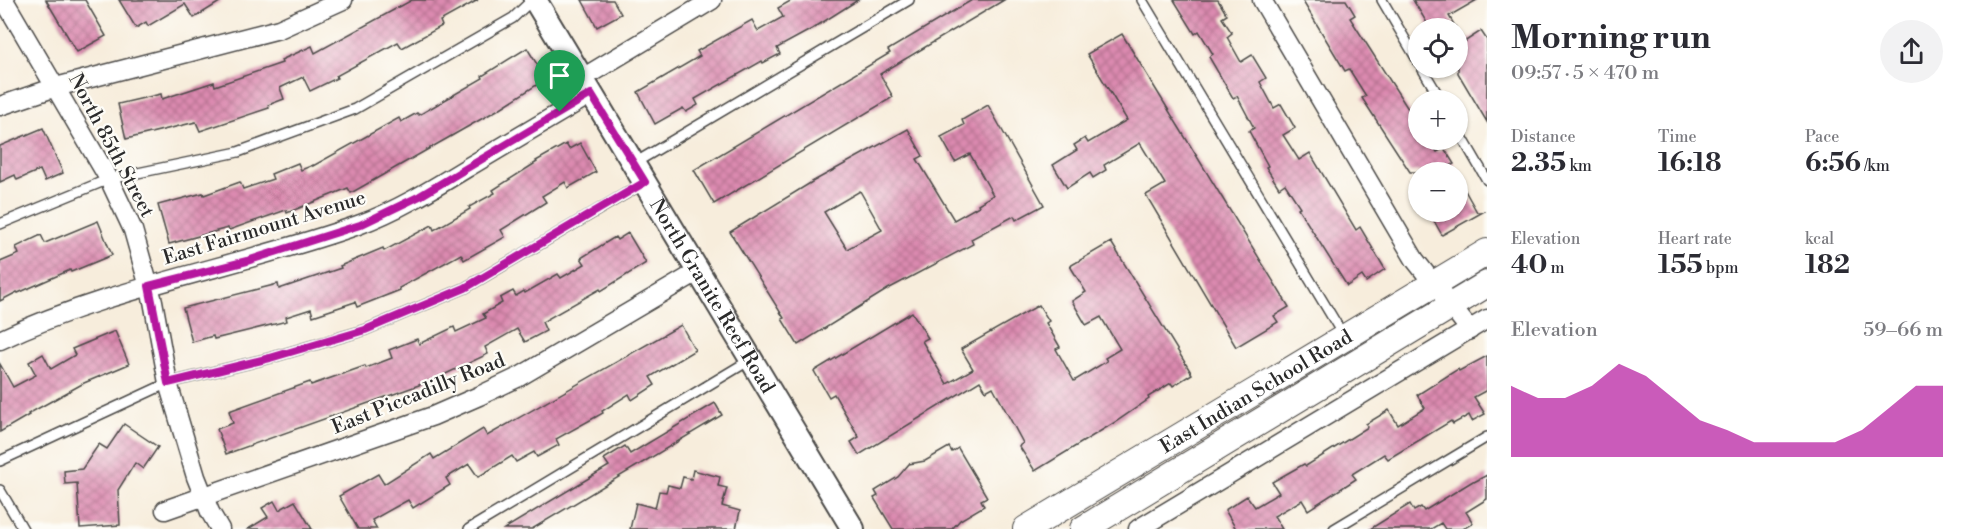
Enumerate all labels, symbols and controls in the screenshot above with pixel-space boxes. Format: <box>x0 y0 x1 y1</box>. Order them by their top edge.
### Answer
map controls <box>1408 18 1468 222</box>
button: locate <box>1408 18 1468 78</box>
text: Morning run <box>1511 18 1711 59</box>
button: share <box>1880 20 1943 83</box>
pin <box>534 50 585 112</box>
icon: arrive <box>543 59 576 92</box>
text: 09:57 · 5 × 470 m <box>1511 61 1659 86</box>
street label: North 85th Street <box>62 69 159 222</box>
button: + <box>1408 90 1468 150</box>
text: Distance <box>1511 127 1576 147</box>
text: Time <box>1658 127 1697 147</box>
text: Pace <box>1805 127 1839 147</box>
text: 2.35 <box>1511 147 1566 179</box>
text: 16:18 <box>1658 147 1722 179</box>
text: 6:56 <box>1805 147 1861 179</box>
text: km <box>1566 156 1592 176</box>
text: /km <box>1861 156 1890 176</box>
button: − <box>1408 162 1468 222</box>
street label: East Fairmount Avenue <box>160 186 369 271</box>
street label: North Granite Reef Road <box>643 194 780 399</box>
text: Elevation <box>1511 229 1580 249</box>
text: Heart rate <box>1658 229 1732 249</box>
text: kcal <box>1805 229 1834 249</box>
text: 40 <box>1511 249 1547 281</box>
text: 155 <box>1658 249 1703 281</box>
text: 182 <box>1805 249 1850 281</box>
text: m <box>1547 258 1565 278</box>
text: bpm <box>1703 258 1738 278</box>
text: Elevation <box>1511 318 1598 343</box>
text: 59–66 m <box>1863 318 1943 343</box>
street label: East Indian School Road <box>1156 325 1358 460</box>
street label: East Piccadilly Road <box>328 348 509 441</box>

